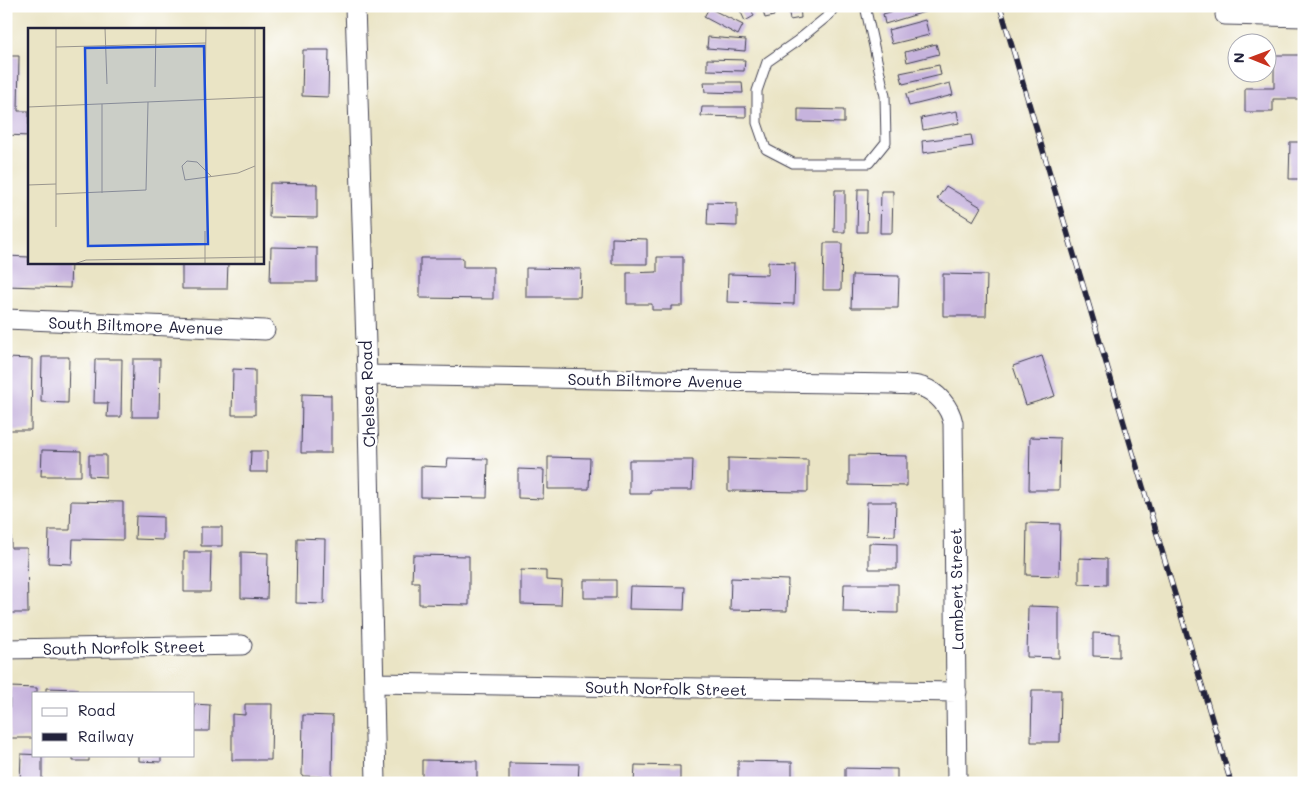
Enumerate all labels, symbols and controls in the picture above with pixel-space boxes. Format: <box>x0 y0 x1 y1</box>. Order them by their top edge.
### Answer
inset map <box>28 28 264 264</box>
north arrow <box>1228 32 1278 82</box>
text: N <box>1229 52 1248 63</box>
street label: South Biltmore Avenue <box>48 311 224 339</box>
street label: Chelsea Road <box>355 340 379 448</box>
street label: South Biltmore Avenue <box>567 368 743 392</box>
street label: Lambert Street <box>944 528 968 650</box>
street label: South Norfolk Street <box>43 635 205 659</box>
street label: South Norfolk Street <box>585 676 747 700</box>
legend <box>32 692 195 756</box>
text: Road <box>78 700 115 720</box>
text: Railway <box>78 726 134 746</box>

